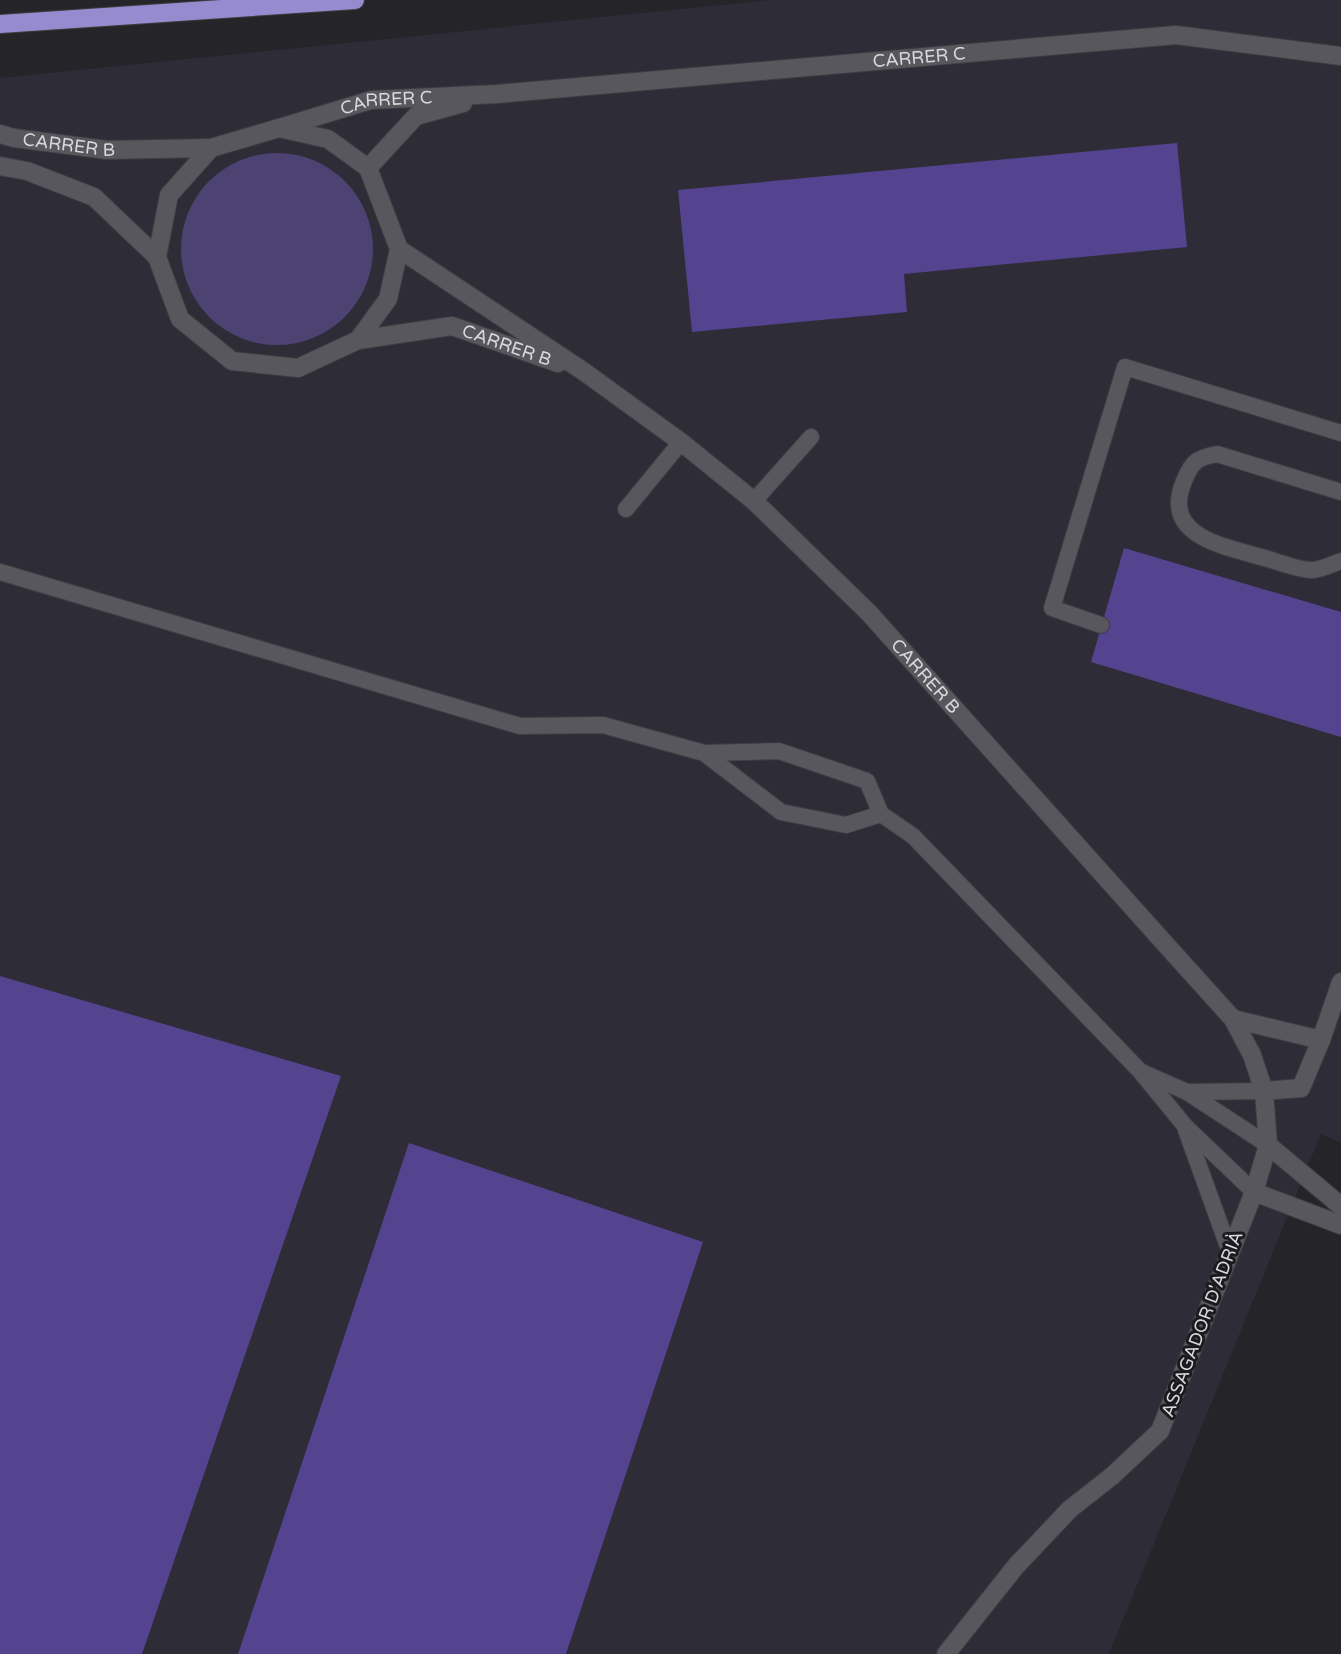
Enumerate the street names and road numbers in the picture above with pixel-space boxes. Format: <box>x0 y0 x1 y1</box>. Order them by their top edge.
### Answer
street label: CARRER C <box>872 42 966 72</box>
street label: CARRER C <box>337 86 433 120</box>
street label: CARRER B <box>21 128 115 161</box>
street label: CARRER B <box>459 319 554 371</box>
street label: CARRER B <box>886 634 965 718</box>
street label: ASSAGADOR D'ADRIÀ <box>1156 1228 1248 1420</box>

